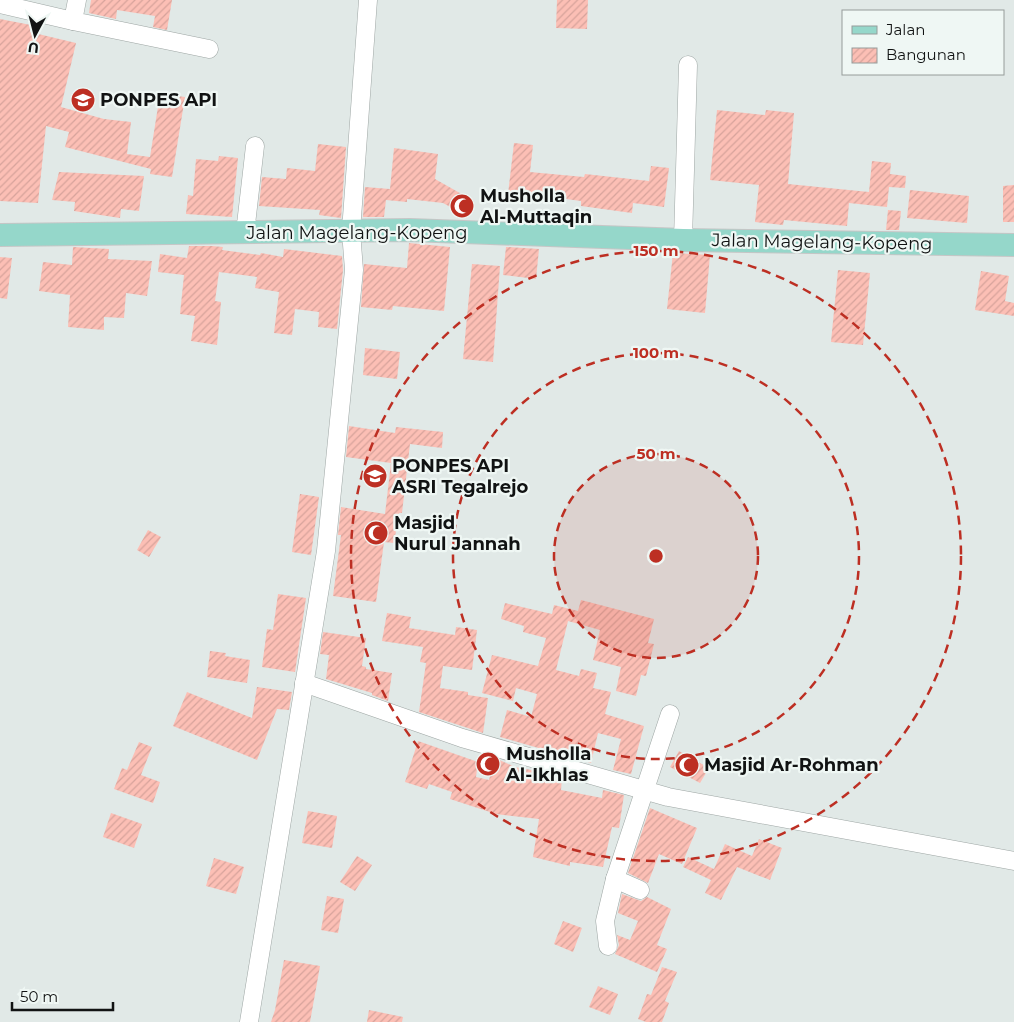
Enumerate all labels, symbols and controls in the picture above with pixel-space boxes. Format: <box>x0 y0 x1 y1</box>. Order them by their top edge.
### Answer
north arrow <box>10 10 60 60</box>
legend <box>842 10 1004 75</box>
text: Jalan <box>885 20 925 39</box>
text: U <box>27 38 40 58</box>
text: Bangunan <box>886 45 966 64</box>
school or university icon: PONPES API <box>70 87 96 113</box>
place label: PONPES API <box>100 89 217 111</box>
place label: Musholla Al-Muttaqin <box>479 185 592 228</box>
mosque icon: Musholla Al-Muttaqin <box>449 193 475 219</box>
street label: Jalan Magelang-Kopeng <box>245 222 468 244</box>
street label: Jalan Magelang-Kopeng <box>710 229 933 255</box>
text: 150 m <box>634 241 678 260</box>
text: 100 m <box>633 343 679 362</box>
text: 50 m <box>636 444 676 463</box>
place label: PONPES API ASRI Tegalrejo <box>391 455 528 498</box>
school or university icon: PONPES API ASRI Tegalrejo <box>362 463 388 489</box>
place label: Masjid Nurul Jannah <box>394 512 521 555</box>
mosque icon: Masjid Nurul Jannah <box>363 520 389 546</box>
centre of rings <box>647 547 665 565</box>
place label: Musholla Al-Ikhlas <box>505 743 591 786</box>
mosque icon: Musholla Al-Ikhlas <box>475 751 501 777</box>
mosque icon: Masjid Ar-Rohman <box>674 752 700 778</box>
place label: Masjid Ar-Rohman <box>704 754 879 776</box>
scale bar <box>12 980 114 1012</box>
text: 50 m <box>20 987 58 1006</box>

